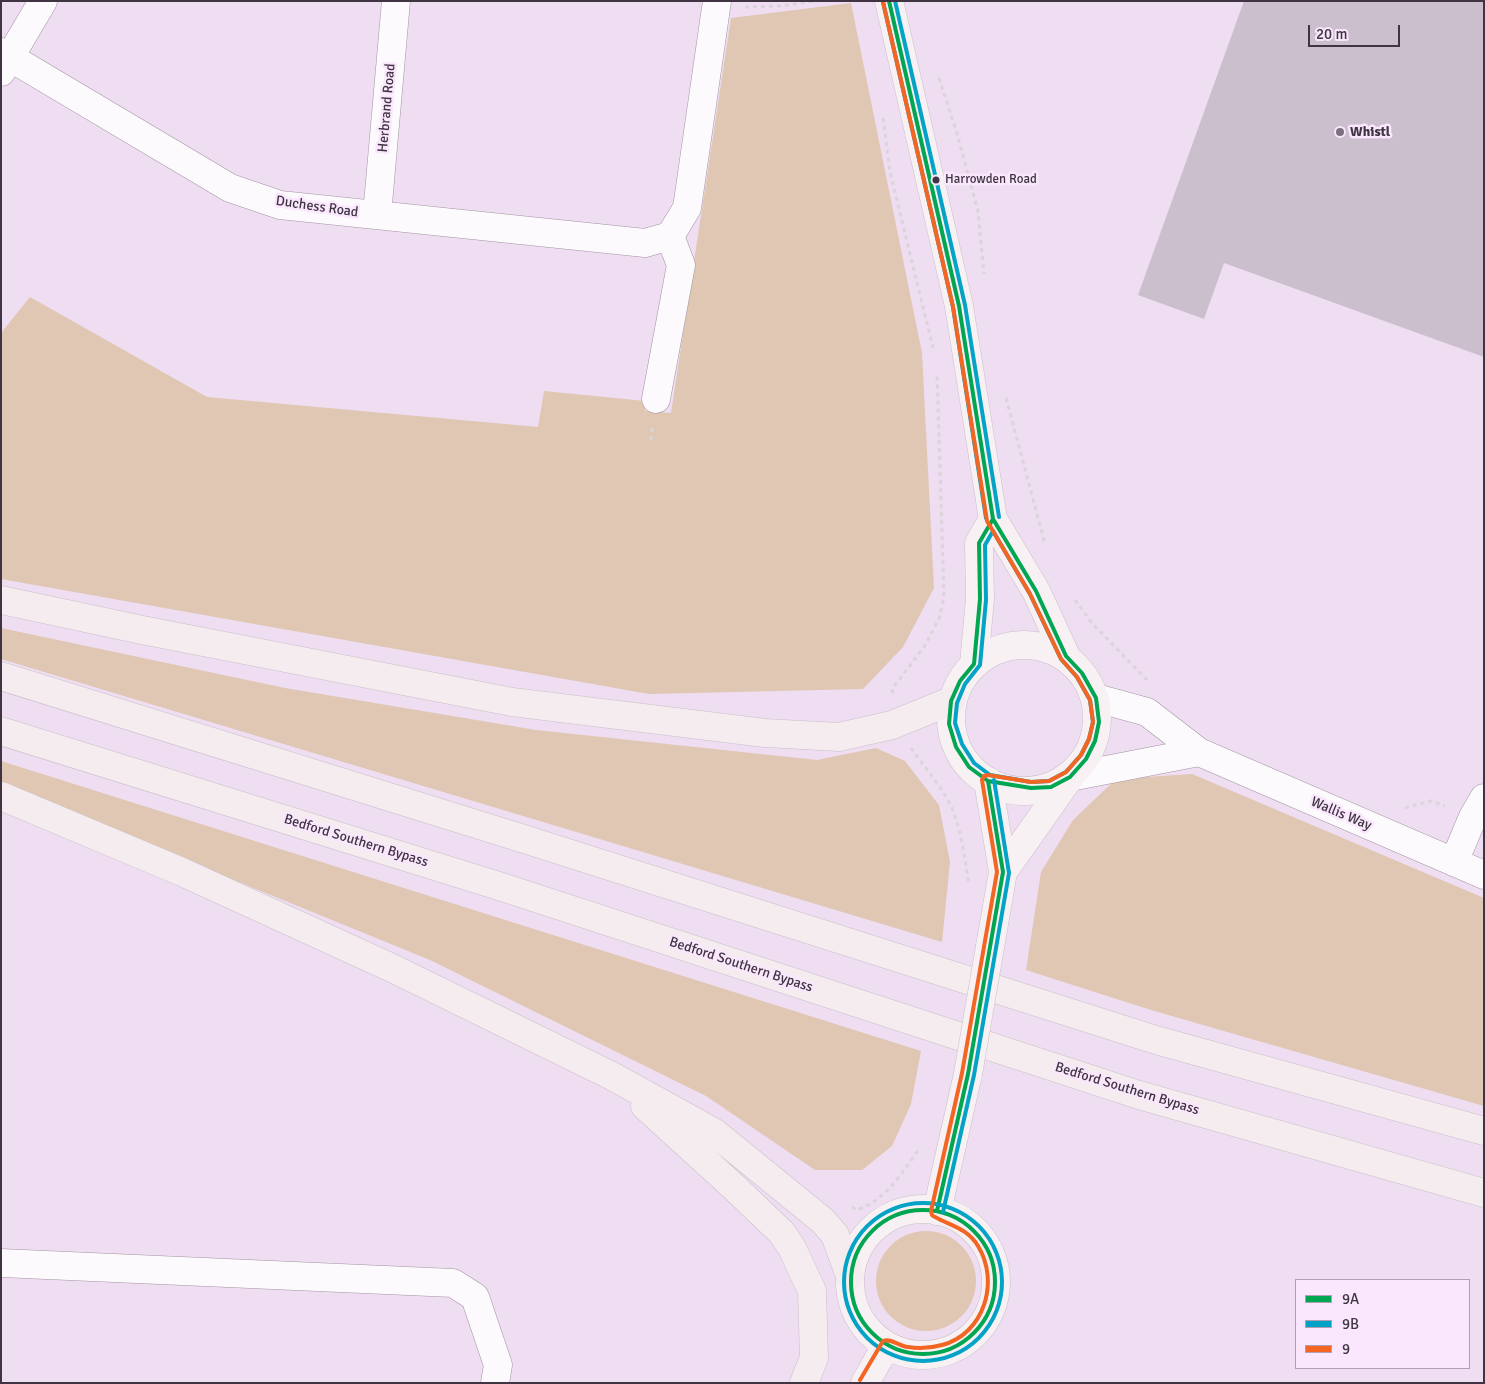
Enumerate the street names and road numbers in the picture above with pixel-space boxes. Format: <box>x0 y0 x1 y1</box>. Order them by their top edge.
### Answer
street label: Herbrand Road <box>375 63 399 153</box>
street label: Duchess Road <box>275 193 359 221</box>
street label: Wallis Way <box>1308 794 1374 834</box>
street label: Bedford Southern Bypass <box>282 811 430 871</box>
street label: Bedford Southern Bypass <box>667 934 815 996</box>
street label: Bedford Southern Bypass <box>1053 1059 1201 1119</box>

